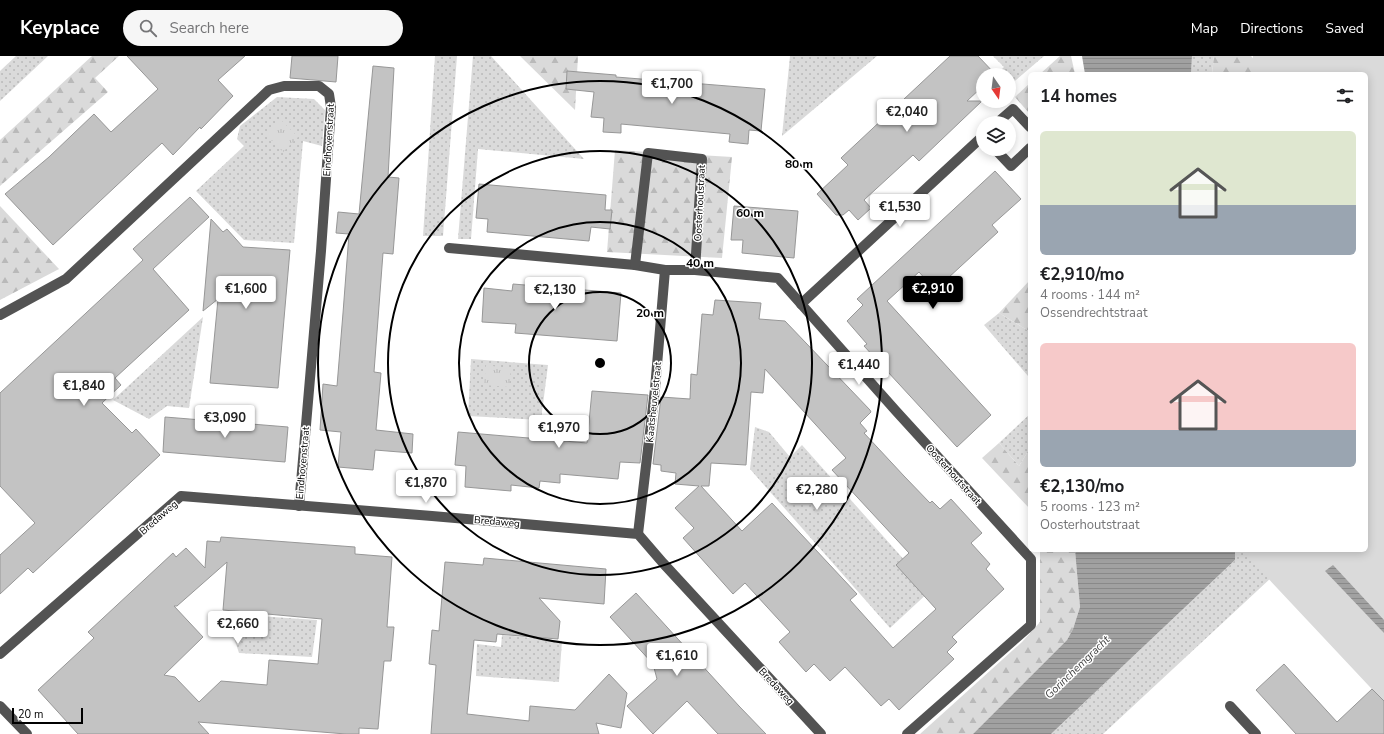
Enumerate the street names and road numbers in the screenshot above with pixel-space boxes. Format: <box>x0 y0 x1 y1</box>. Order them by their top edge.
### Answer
street label: Eindhovenstraat <box>320 103 338 177</box>
street label: Oosterhoutstraat <box>691 164 709 242</box>
street label: Kaatsheuvelstraat <box>643 361 665 443</box>
street label: Eindhovenstraat <box>293 426 313 500</box>
street label: Oosterhoutstraat <box>922 442 984 508</box>
street label: Bredaweg <box>137 497 181 538</box>
street label: Bredaweg <box>473 513 521 531</box>
street label: Bredaweg <box>755 665 797 708</box>

